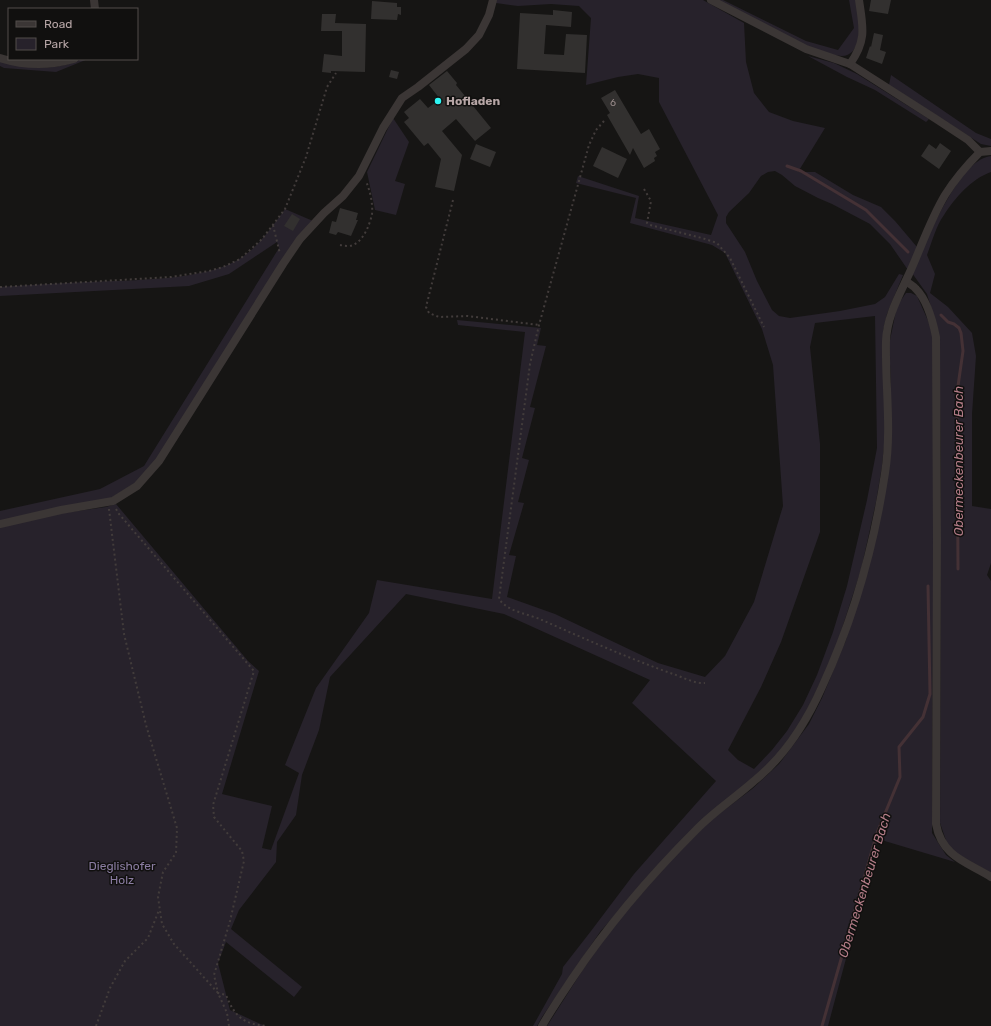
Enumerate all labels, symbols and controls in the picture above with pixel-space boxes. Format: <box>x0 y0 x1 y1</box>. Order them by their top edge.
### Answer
legend <box>8 8 138 60</box>
text: Road <box>44 17 72 31</box>
text: Park <box>44 37 70 51</box>
place label: Hofladen <box>446 94 500 108</box>
marker: Hofladen <box>433 96 443 106</box>
house number: 6 <box>610 97 616 109</box>
water label: Obermeckenbeurer Bach <box>951 386 966 536</box>
water label: Obermeckenbeurer Bach <box>835 811 894 959</box>
park label: Dieglishofer Holz <box>89 859 156 887</box>

